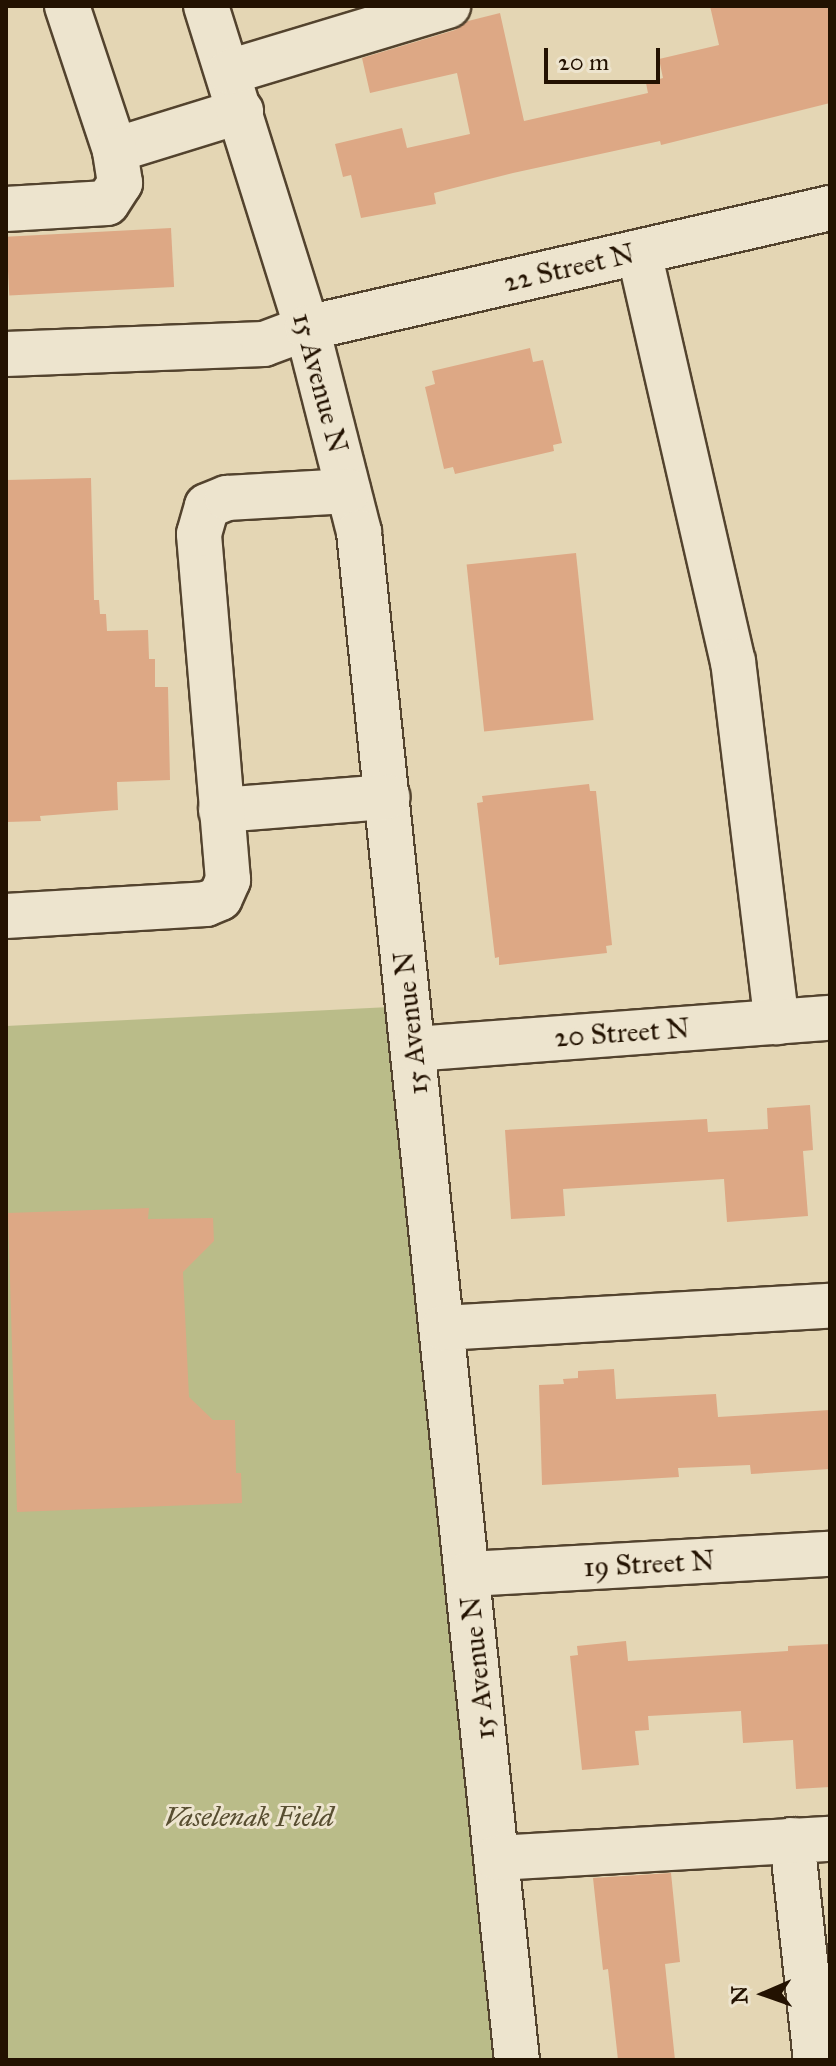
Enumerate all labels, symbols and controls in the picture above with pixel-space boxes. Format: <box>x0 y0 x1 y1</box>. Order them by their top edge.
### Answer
scale bar <box>548 32 664 82</box>
text: 20 m <box>558 47 609 77</box>
street label: 22 Street N <box>500 237 638 299</box>
street label: 15 Avenue N <box>285 309 355 457</box>
street label: 15 Avenue N <box>387 950 435 1096</box>
street label: 20 Street N <box>553 1012 691 1054</box>
street label: 19 Street N <box>583 1544 715 1584</box>
street label: 15 Avenue N <box>454 1595 502 1741</box>
park label: Vaselenak Field <box>164 1800 334 1834</box>
north arrow <box>724 1954 804 2034</box>
text: N <box>726 1985 753 2005</box>

